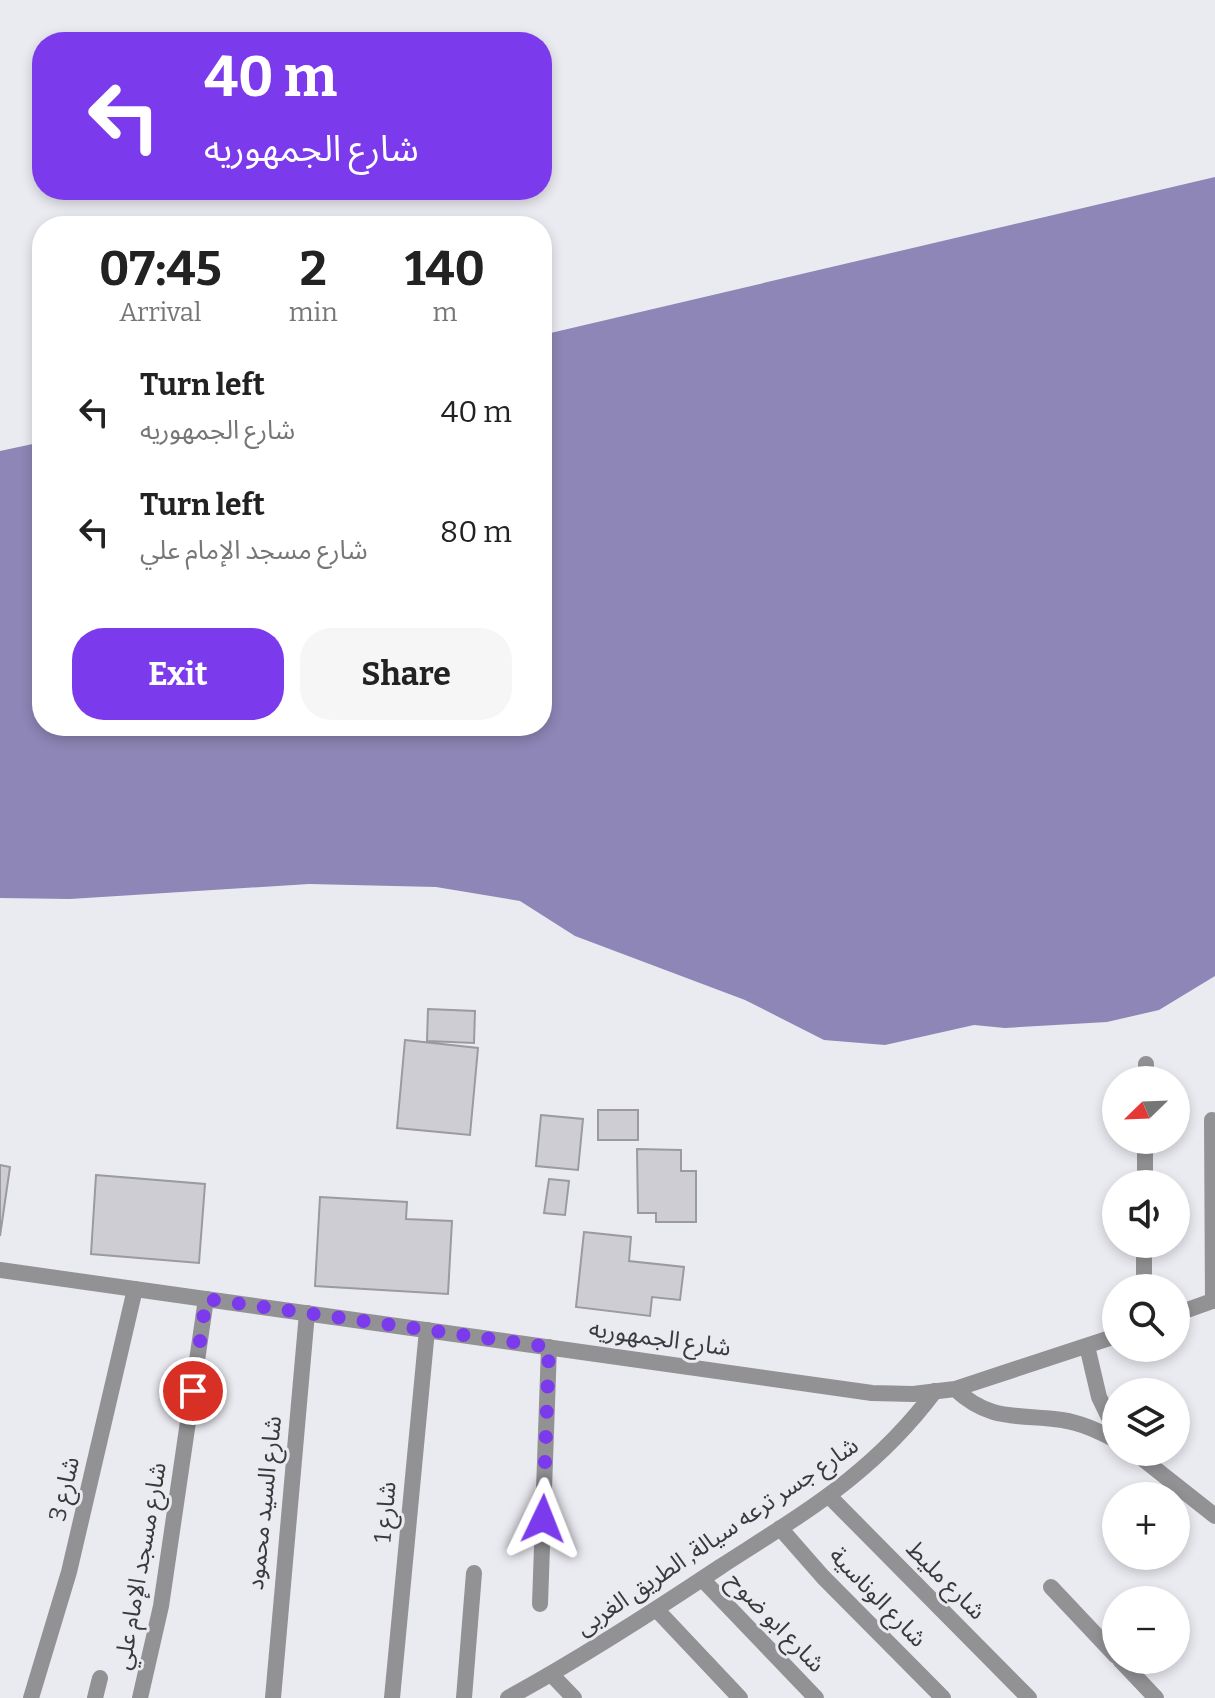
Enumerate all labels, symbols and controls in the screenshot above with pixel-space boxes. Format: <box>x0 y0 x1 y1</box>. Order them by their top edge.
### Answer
text: 40 m <box>204 44 337 111</box>
icon: left <box>72 64 176 168</box>
text: شارع الجمهوريه <box>204 127 419 171</box>
text: 07:45 <box>99 240 222 298</box>
text: 2 <box>300 240 327 298</box>
text: 140 <box>405 240 485 298</box>
text: Arrival <box>119 297 202 328</box>
text: min <box>289 297 338 328</box>
text: m <box>432 297 457 328</box>
text: Turn left <box>140 367 265 403</box>
icon: left <box>72 390 116 434</box>
text: 40 m <box>441 394 512 430</box>
text: شارع الجمهوريه <box>140 415 295 446</box>
text: Turn left <box>140 487 265 523</box>
icon: left <box>72 510 116 554</box>
text: 80 m <box>440 514 512 550</box>
text: شارع مسجد الإمام علي <box>140 535 368 566</box>
button: Exit <box>72 628 284 720</box>
button: Share <box>300 628 512 720</box>
north arrow <box>1102 1066 1190 1154</box>
map controls <box>1102 1066 1190 1674</box>
button: sound <box>1102 1170 1190 1258</box>
button: search <box>1102 1274 1190 1362</box>
street label: شارع الجمهوريه <box>587 1314 733 1365</box>
pin <box>159 1357 227 1425</box>
icon: arrive <box>171 1369 215 1413</box>
button: layers <box>1102 1378 1190 1466</box>
street label: شارع السيد محمود <box>241 1415 290 1592</box>
street label: شارع جسر ترعه سيالة, الطريق الغربى <box>571 1431 865 1644</box>
street label: شارع 3 <box>43 1454 88 1525</box>
street label: شارع مسجد الإمام علي <box>108 1460 177 1673</box>
position arrow <box>501 1477 585 1561</box>
street label: شارع 1 <box>368 1480 405 1544</box>
button: + <box>1102 1482 1190 1570</box>
street label: شارع مليط <box>899 1535 991 1627</box>
street label: شارع الوناسية <box>821 1541 932 1655</box>
street label: شارع ابو ضوح <box>719 1566 831 1680</box>
button: − <box>1102 1586 1190 1674</box>

